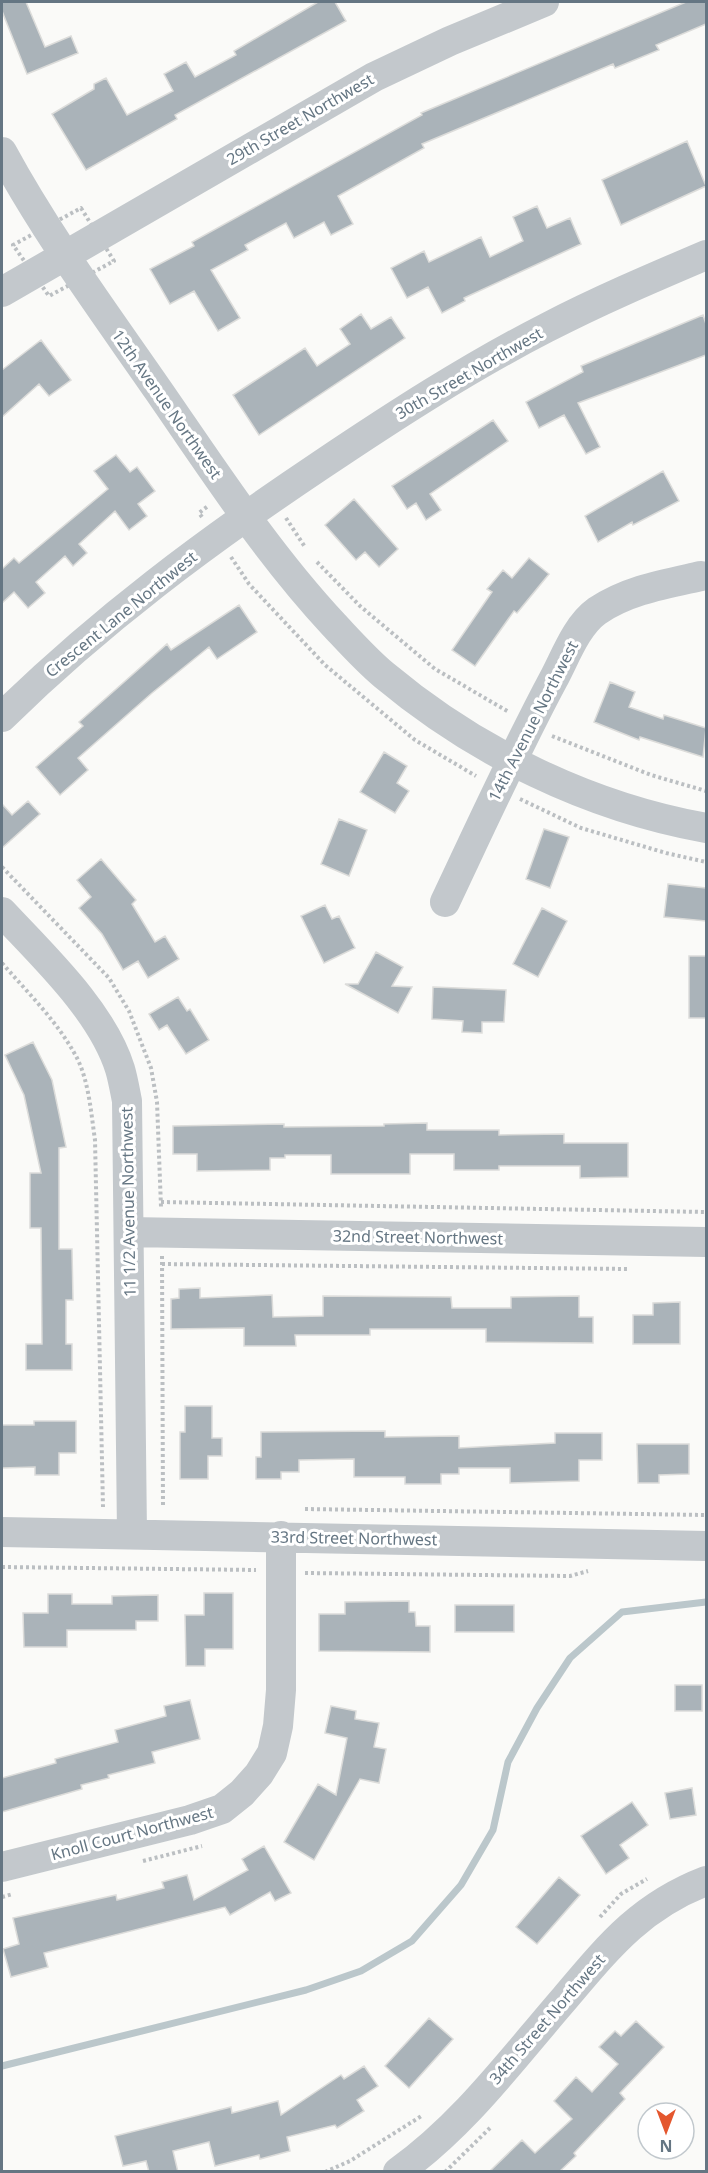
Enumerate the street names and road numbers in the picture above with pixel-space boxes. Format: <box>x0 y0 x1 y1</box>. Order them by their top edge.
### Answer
street label: 29th Street Northwest <box>223 68 378 170</box>
street label: 30th Street Northwest <box>392 322 547 424</box>
street label: 12th Avenue Northwest <box>107 325 227 483</box>
street label: Crescent Lane Northwest <box>41 546 202 682</box>
street label: 14th Avenue Northwest <box>483 637 583 805</box>
street label: 11 1/2 Avenue Northwest <box>115 1106 141 1297</box>
street label: 32nd Street Northwest <box>333 1225 503 1249</box>
street label: 33rd Street Northwest <box>271 1526 438 1550</box>
street label: Knoll Court Northwest <box>48 1801 216 1865</box>
street label: 34th Street Northwest <box>484 1949 610 2089</box>

